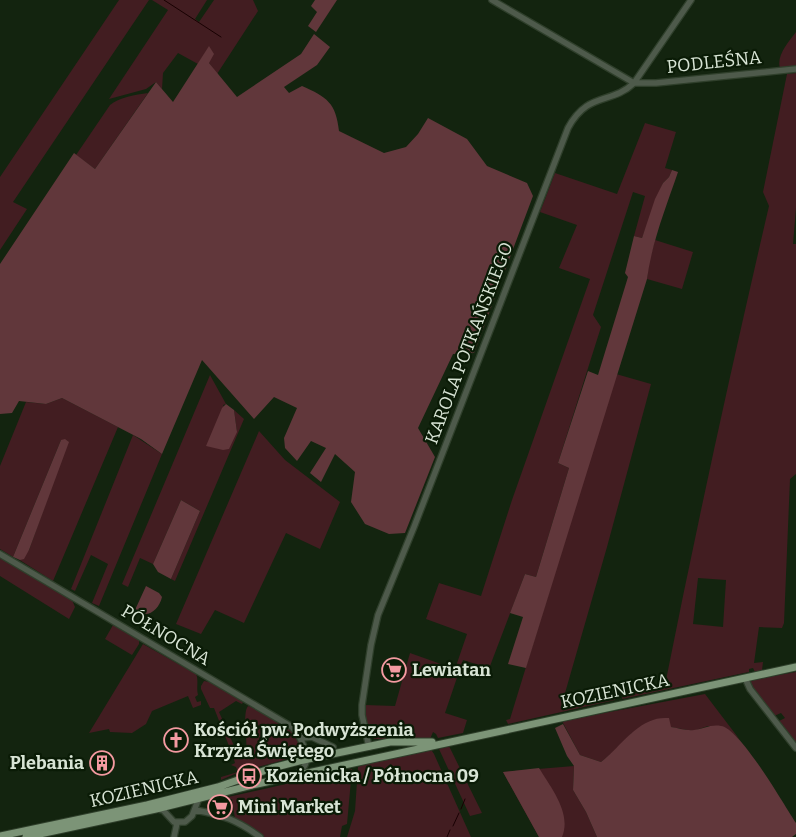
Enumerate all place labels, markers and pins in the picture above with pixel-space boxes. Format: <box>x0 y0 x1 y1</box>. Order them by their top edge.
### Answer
supermarket icon: Lewiatan <box>381 657 407 683</box>
place label: Lewiatan <box>412 659 491 681</box>
place label: Kościół pw. Podwyższenia Krzyża Świętego <box>194 719 414 762</box>
church icon: Kościół pw. Podwyższenia Krzyża Świętego <box>163 727 189 753</box>
building icon: Plebania <box>89 750 115 776</box>
place label: Plebania <box>10 752 84 774</box>
bus stop icon: Kozienicka / Północna 09 <box>236 763 262 789</box>
place label: Kozienicka / Północna 09 <box>266 765 479 787</box>
supermarket icon: Mini Market <box>207 794 233 820</box>
place label: Mini Market <box>238 796 341 818</box>

